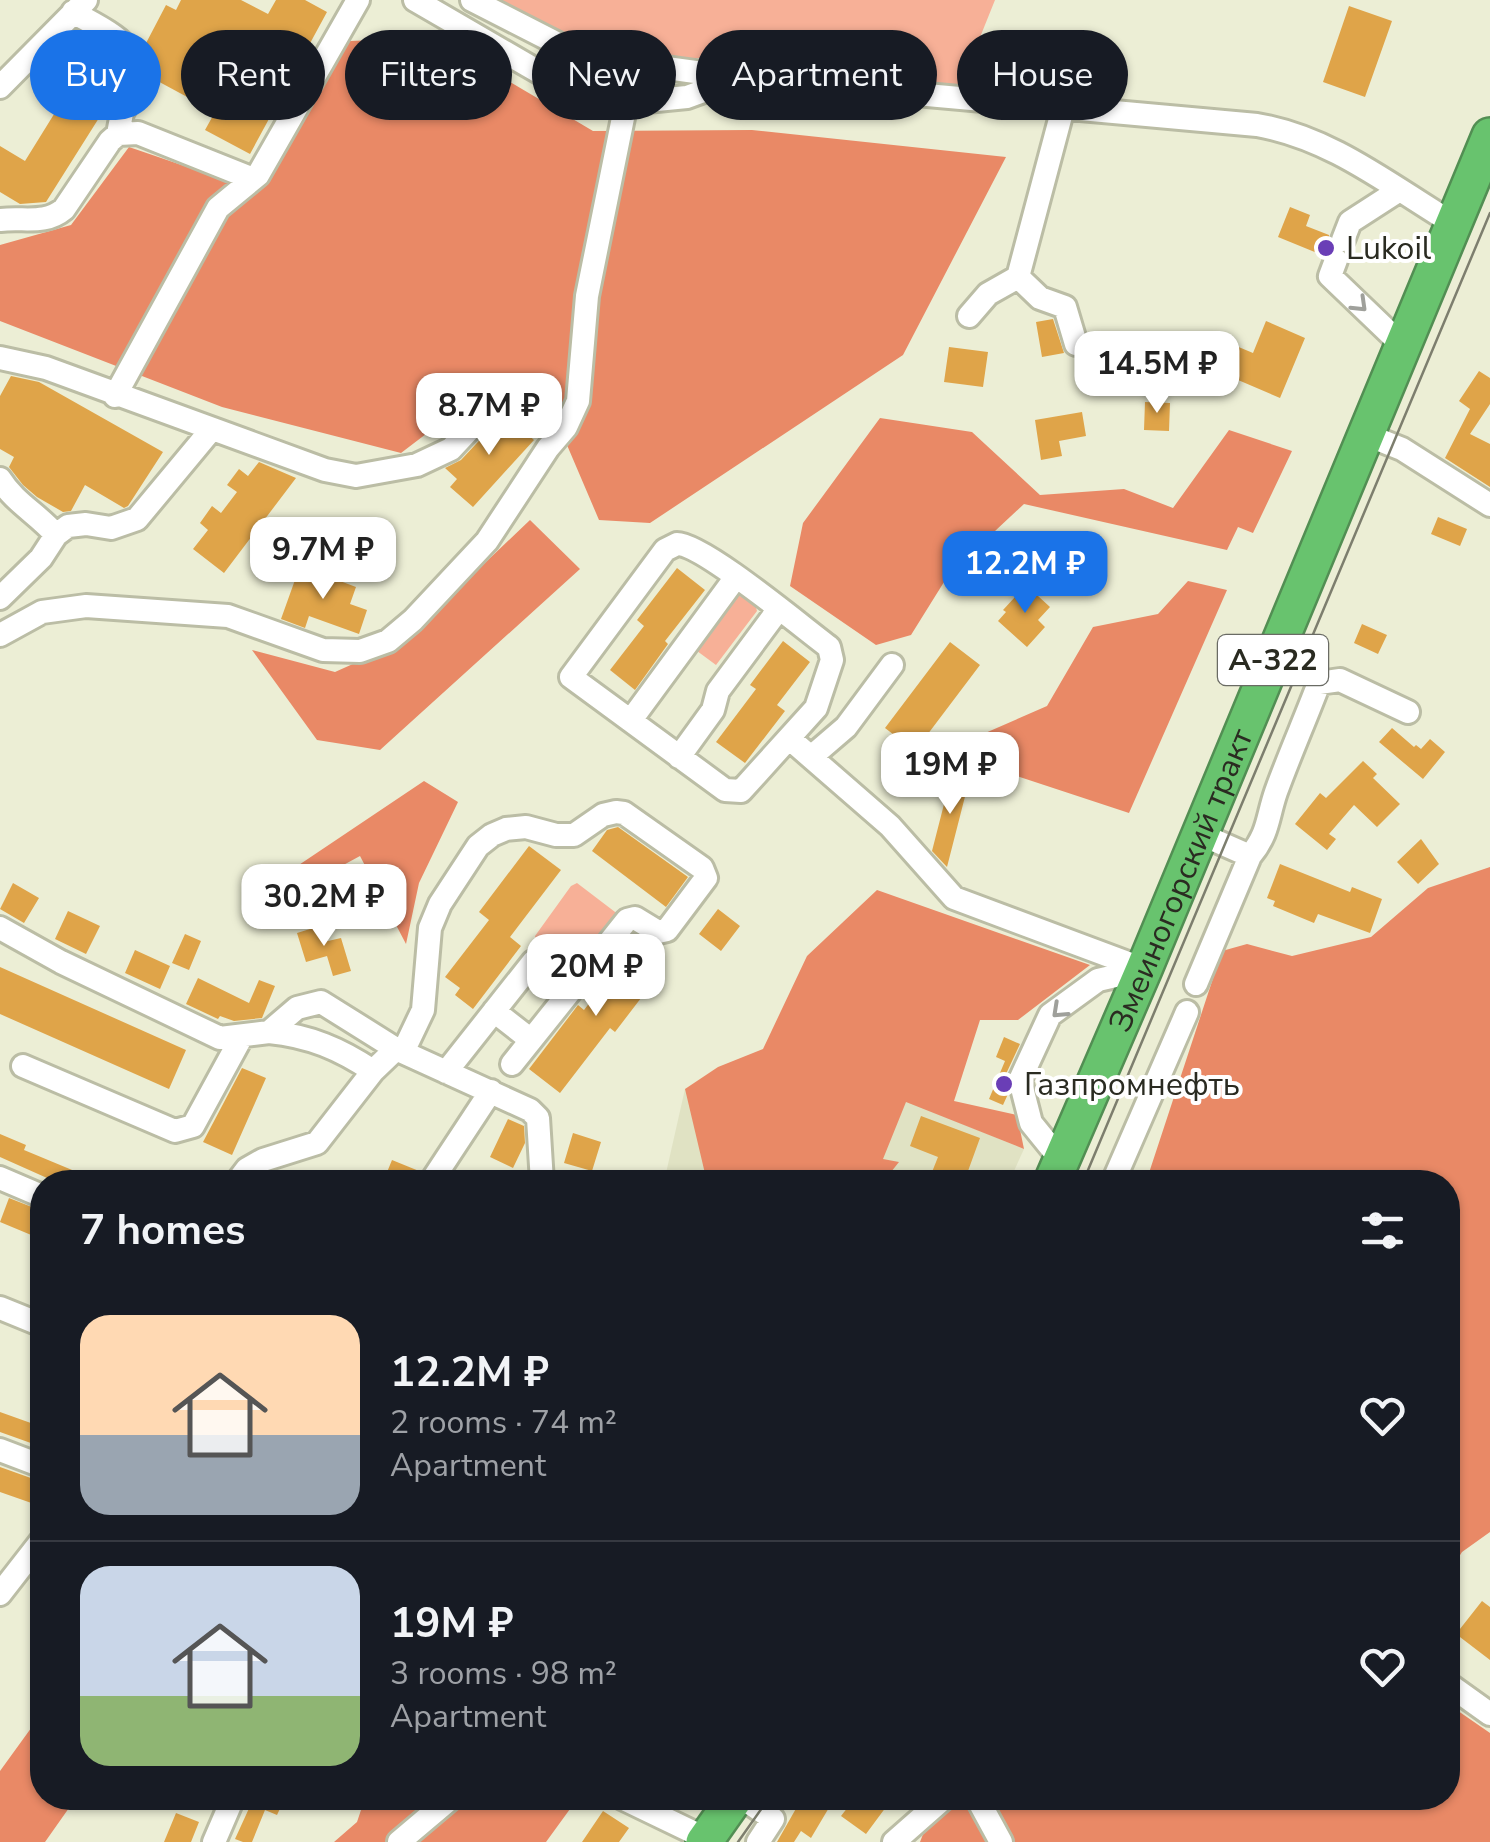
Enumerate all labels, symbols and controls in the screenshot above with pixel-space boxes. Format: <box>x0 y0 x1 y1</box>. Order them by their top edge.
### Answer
chip: Buy <box>30 30 161 120</box>
chip: Rent <box>181 30 325 120</box>
chip: Filters <box>345 30 512 120</box>
chip: New <box>532 30 676 120</box>
chip: Apartment <box>696 30 937 120</box>
chip: House <box>957 30 1128 120</box>
place label: Lukoil <box>1346 227 1432 270</box>
marker: Lukoil <box>1315 237 1337 259</box>
one-way arrow <box>1348 294 1367 312</box>
pin: 14.5M ₽ <box>1065 331 1249 416</box>
text: 14.5M ₽ <box>1096 342 1218 385</box>
pin: 8.7M ₽ <box>408 373 570 458</box>
text: 8.7M ₽ <box>438 384 540 427</box>
pin: 9.7M ₽ <box>242 517 404 602</box>
text: 9.7M ₽ <box>272 528 374 571</box>
pin: 12.2M ₽ <box>933 531 1117 616</box>
text: 12.2M ₽ <box>964 542 1086 585</box>
road number: А-322 <box>1218 635 1328 685</box>
street label: Змеиногорский тракт <box>1098 721 1263 1038</box>
pin: 19M ₽ <box>880 732 1020 817</box>
text: 19M ₽ <box>903 743 997 786</box>
pin: 30.2M ₽ <box>232 864 416 949</box>
text: 30.2M ₽ <box>263 875 385 918</box>
pin: 20M ₽ <box>526 934 666 1019</box>
text: 20M ₽ <box>549 945 643 988</box>
one-way arrow <box>1053 999 1071 1017</box>
place label: Газпромнефть <box>1024 1063 1240 1106</box>
marker: Газпромнефть <box>993 1073 1015 1095</box>
text: 7 homes <box>80 1202 245 1259</box>
icon: filters <box>1355 1203 1410 1258</box>
text: 12.2M ₽ <box>390 1344 549 1401</box>
icon: home <box>160 1355 280 1475</box>
icon: heart <box>1355 1388 1410 1443</box>
text: 2 rooms · 74 m² <box>390 1401 617 1444</box>
text: Apartment <box>390 1444 546 1487</box>
text: 19M ₽ <box>390 1595 513 1652</box>
icon: home <box>160 1606 280 1726</box>
icon: heart <box>1355 1639 1410 1694</box>
text: 3 rooms · 98 m² <box>390 1652 617 1695</box>
text: Apartment <box>390 1695 546 1738</box>

